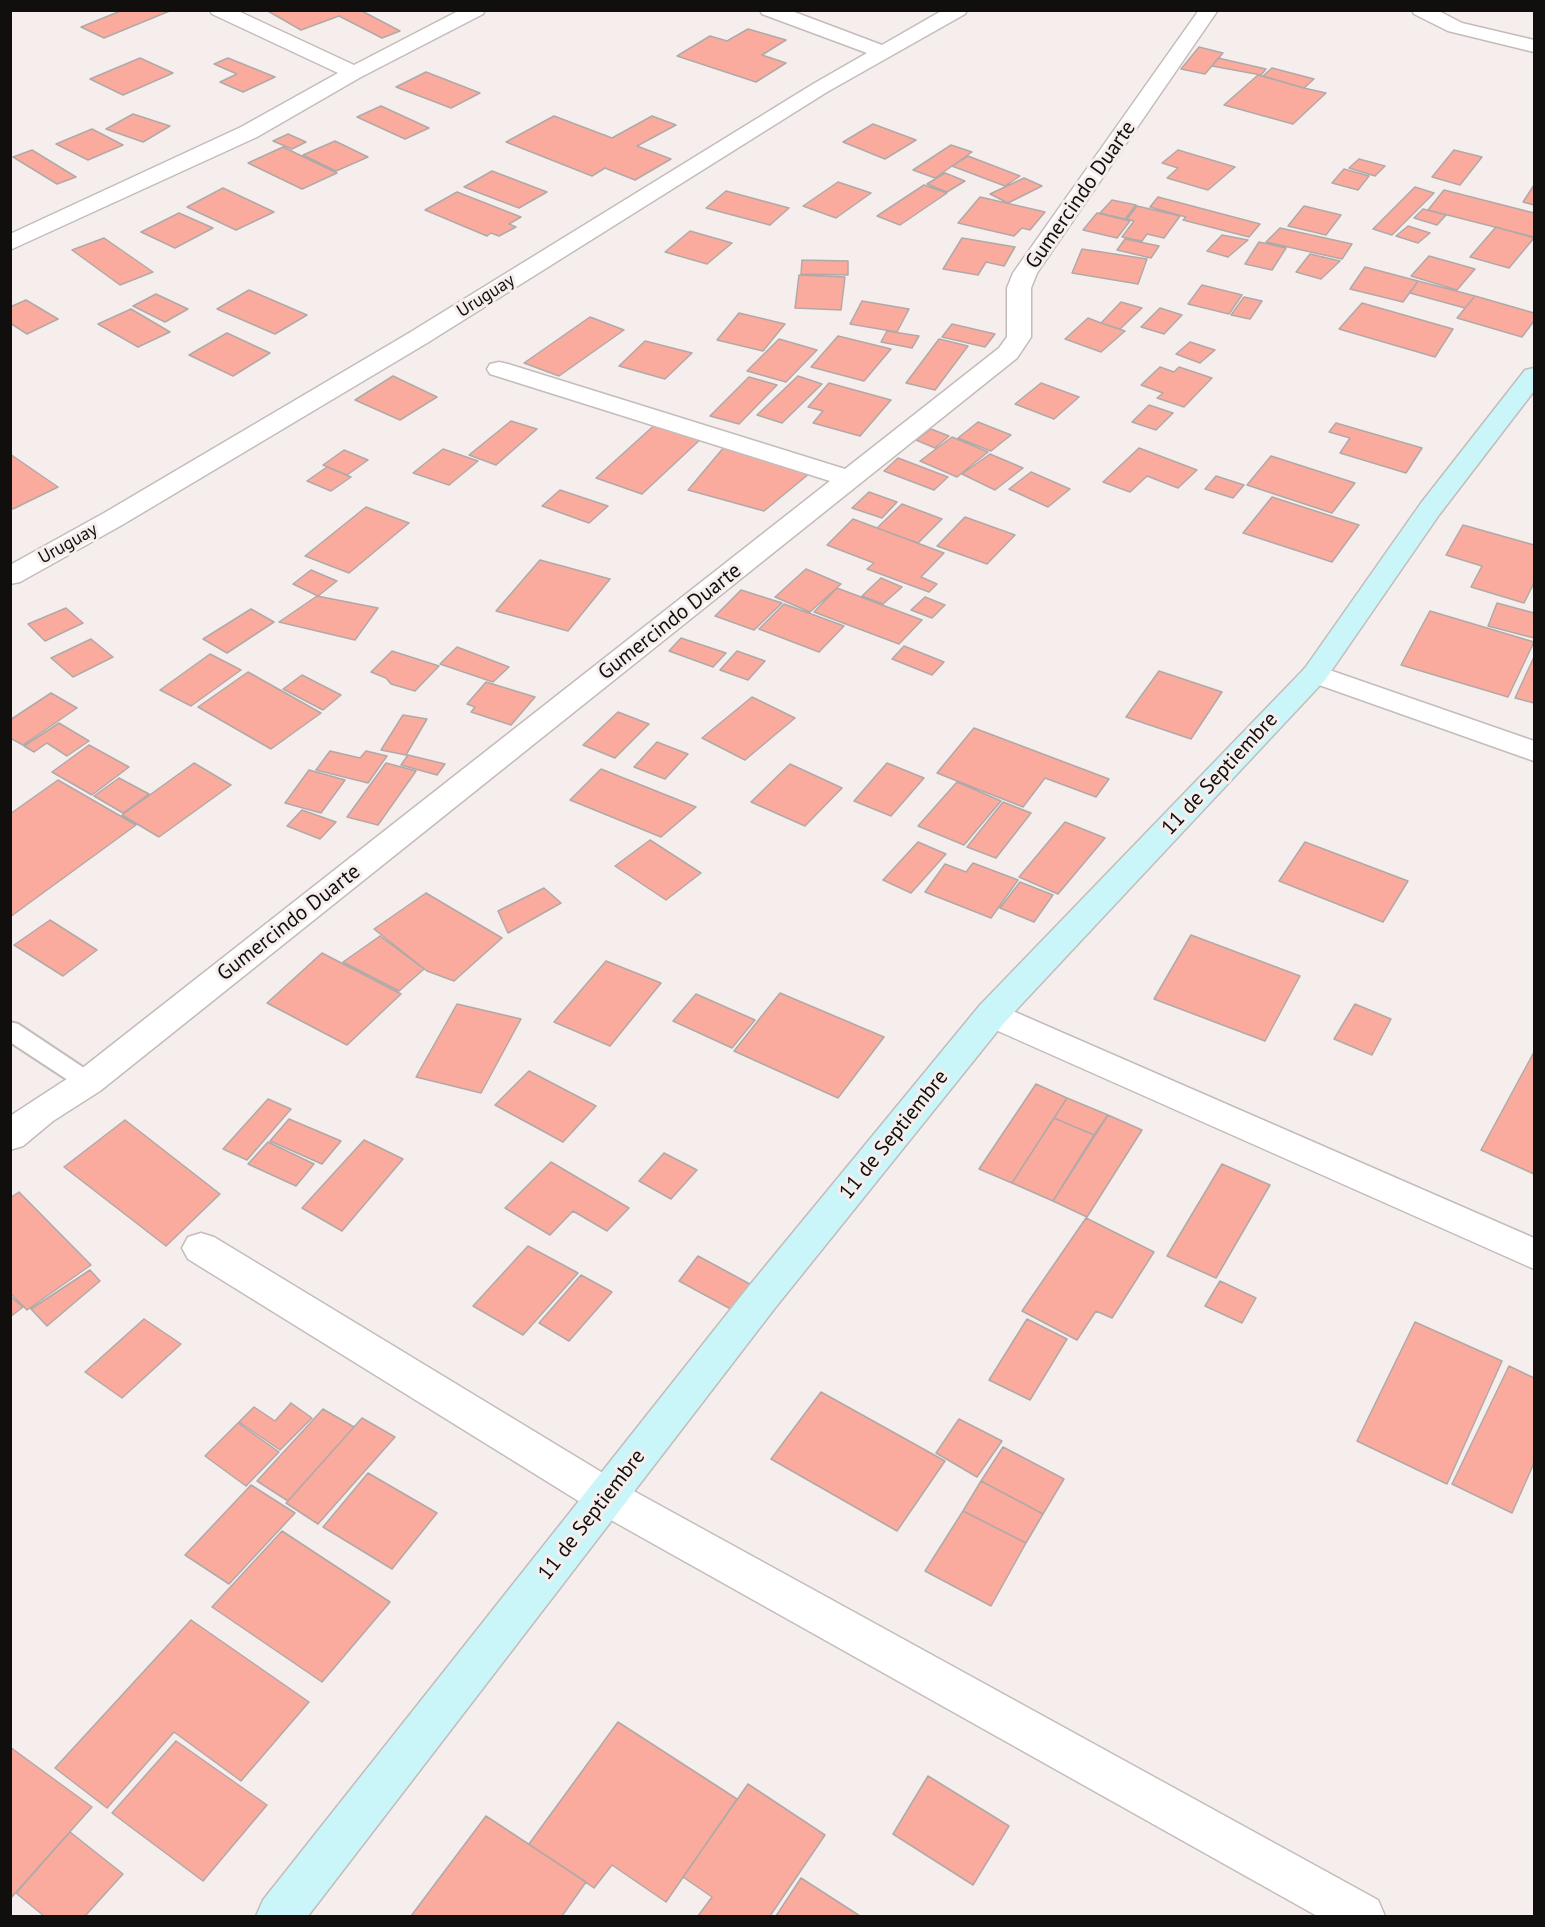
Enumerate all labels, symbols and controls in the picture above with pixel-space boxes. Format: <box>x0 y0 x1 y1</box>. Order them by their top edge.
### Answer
street label: Gumercindo Duarte <box>1021 116 1141 274</box>
street label: Uruguay <box>453 270 519 322</box>
street label: Uruguay <box>35 519 101 569</box>
street label: Gumercindo Duarte <box>593 558 747 686</box>
street label: 11 de Septiembre <box>1157 707 1283 841</box>
street label: Gumercindo Duarte <box>212 859 366 987</box>
street label: 11 de Septiembre <box>834 1065 954 1205</box>
street label: 11 de Septiembre <box>533 1445 651 1585</box>

